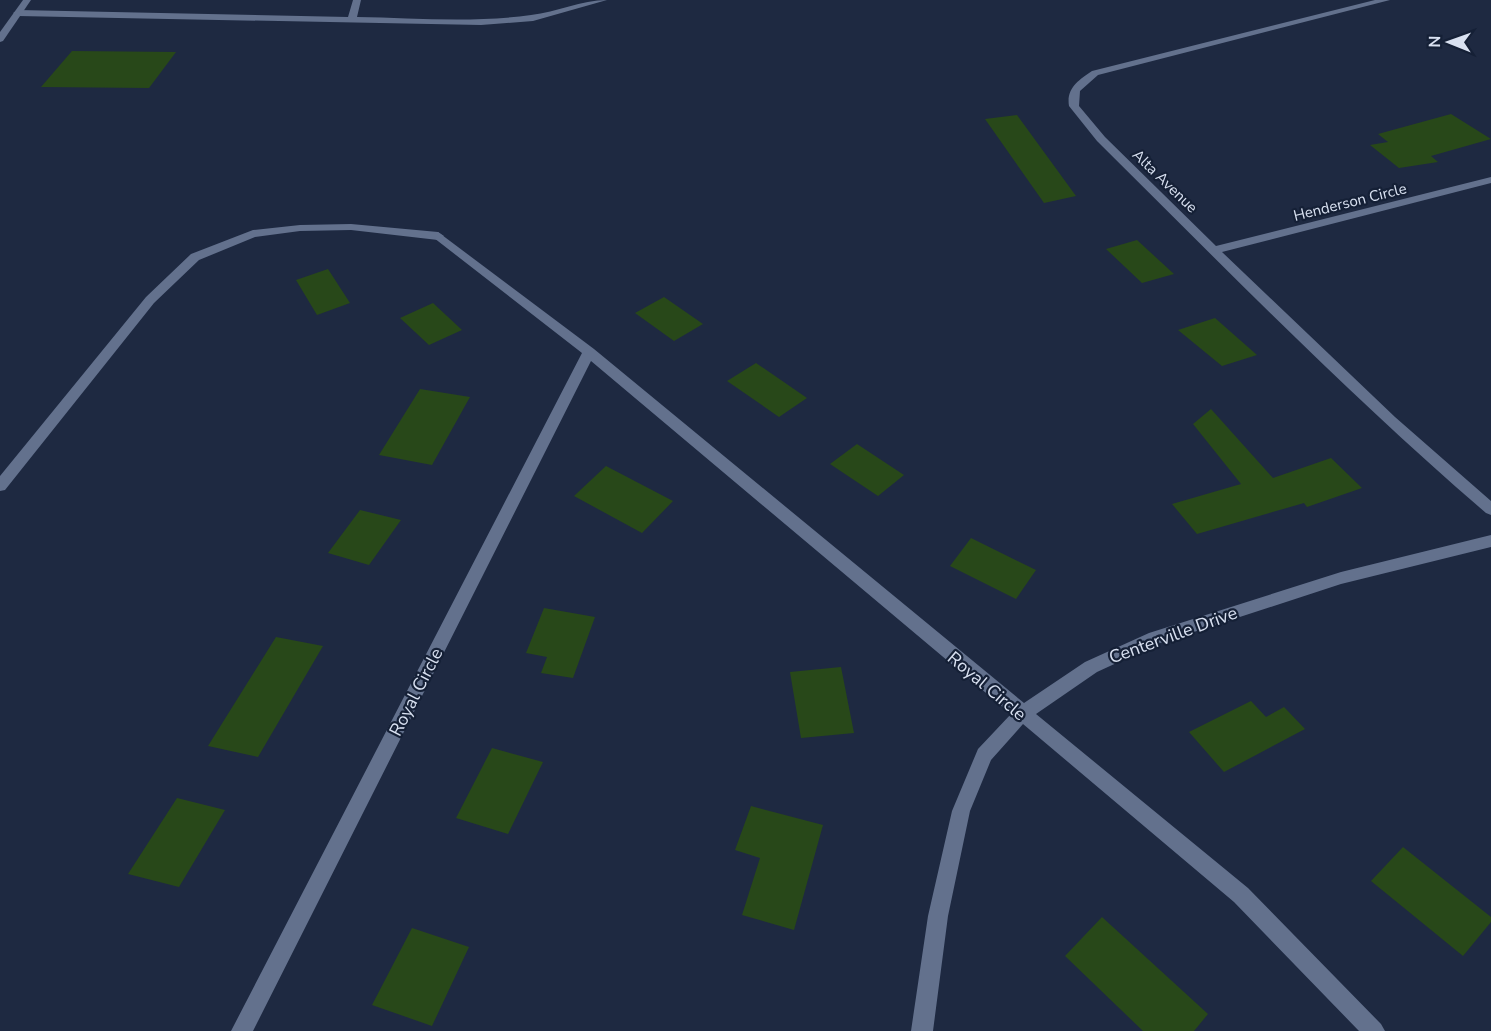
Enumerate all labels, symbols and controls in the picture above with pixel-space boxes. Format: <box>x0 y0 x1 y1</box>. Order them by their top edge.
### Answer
north arrow <box>1419 12 1479 72</box>
text: N <box>1424 36 1446 48</box>
street label: Alta Avenue <box>1128 145 1202 217</box>
street label: Henderson Circle <box>1291 178 1409 226</box>
street label: Centerville Drive <box>1105 601 1241 669</box>
street label: Royal Circle <box>384 644 448 740</box>
street label: Royal Circle <box>942 646 1032 726</box>

